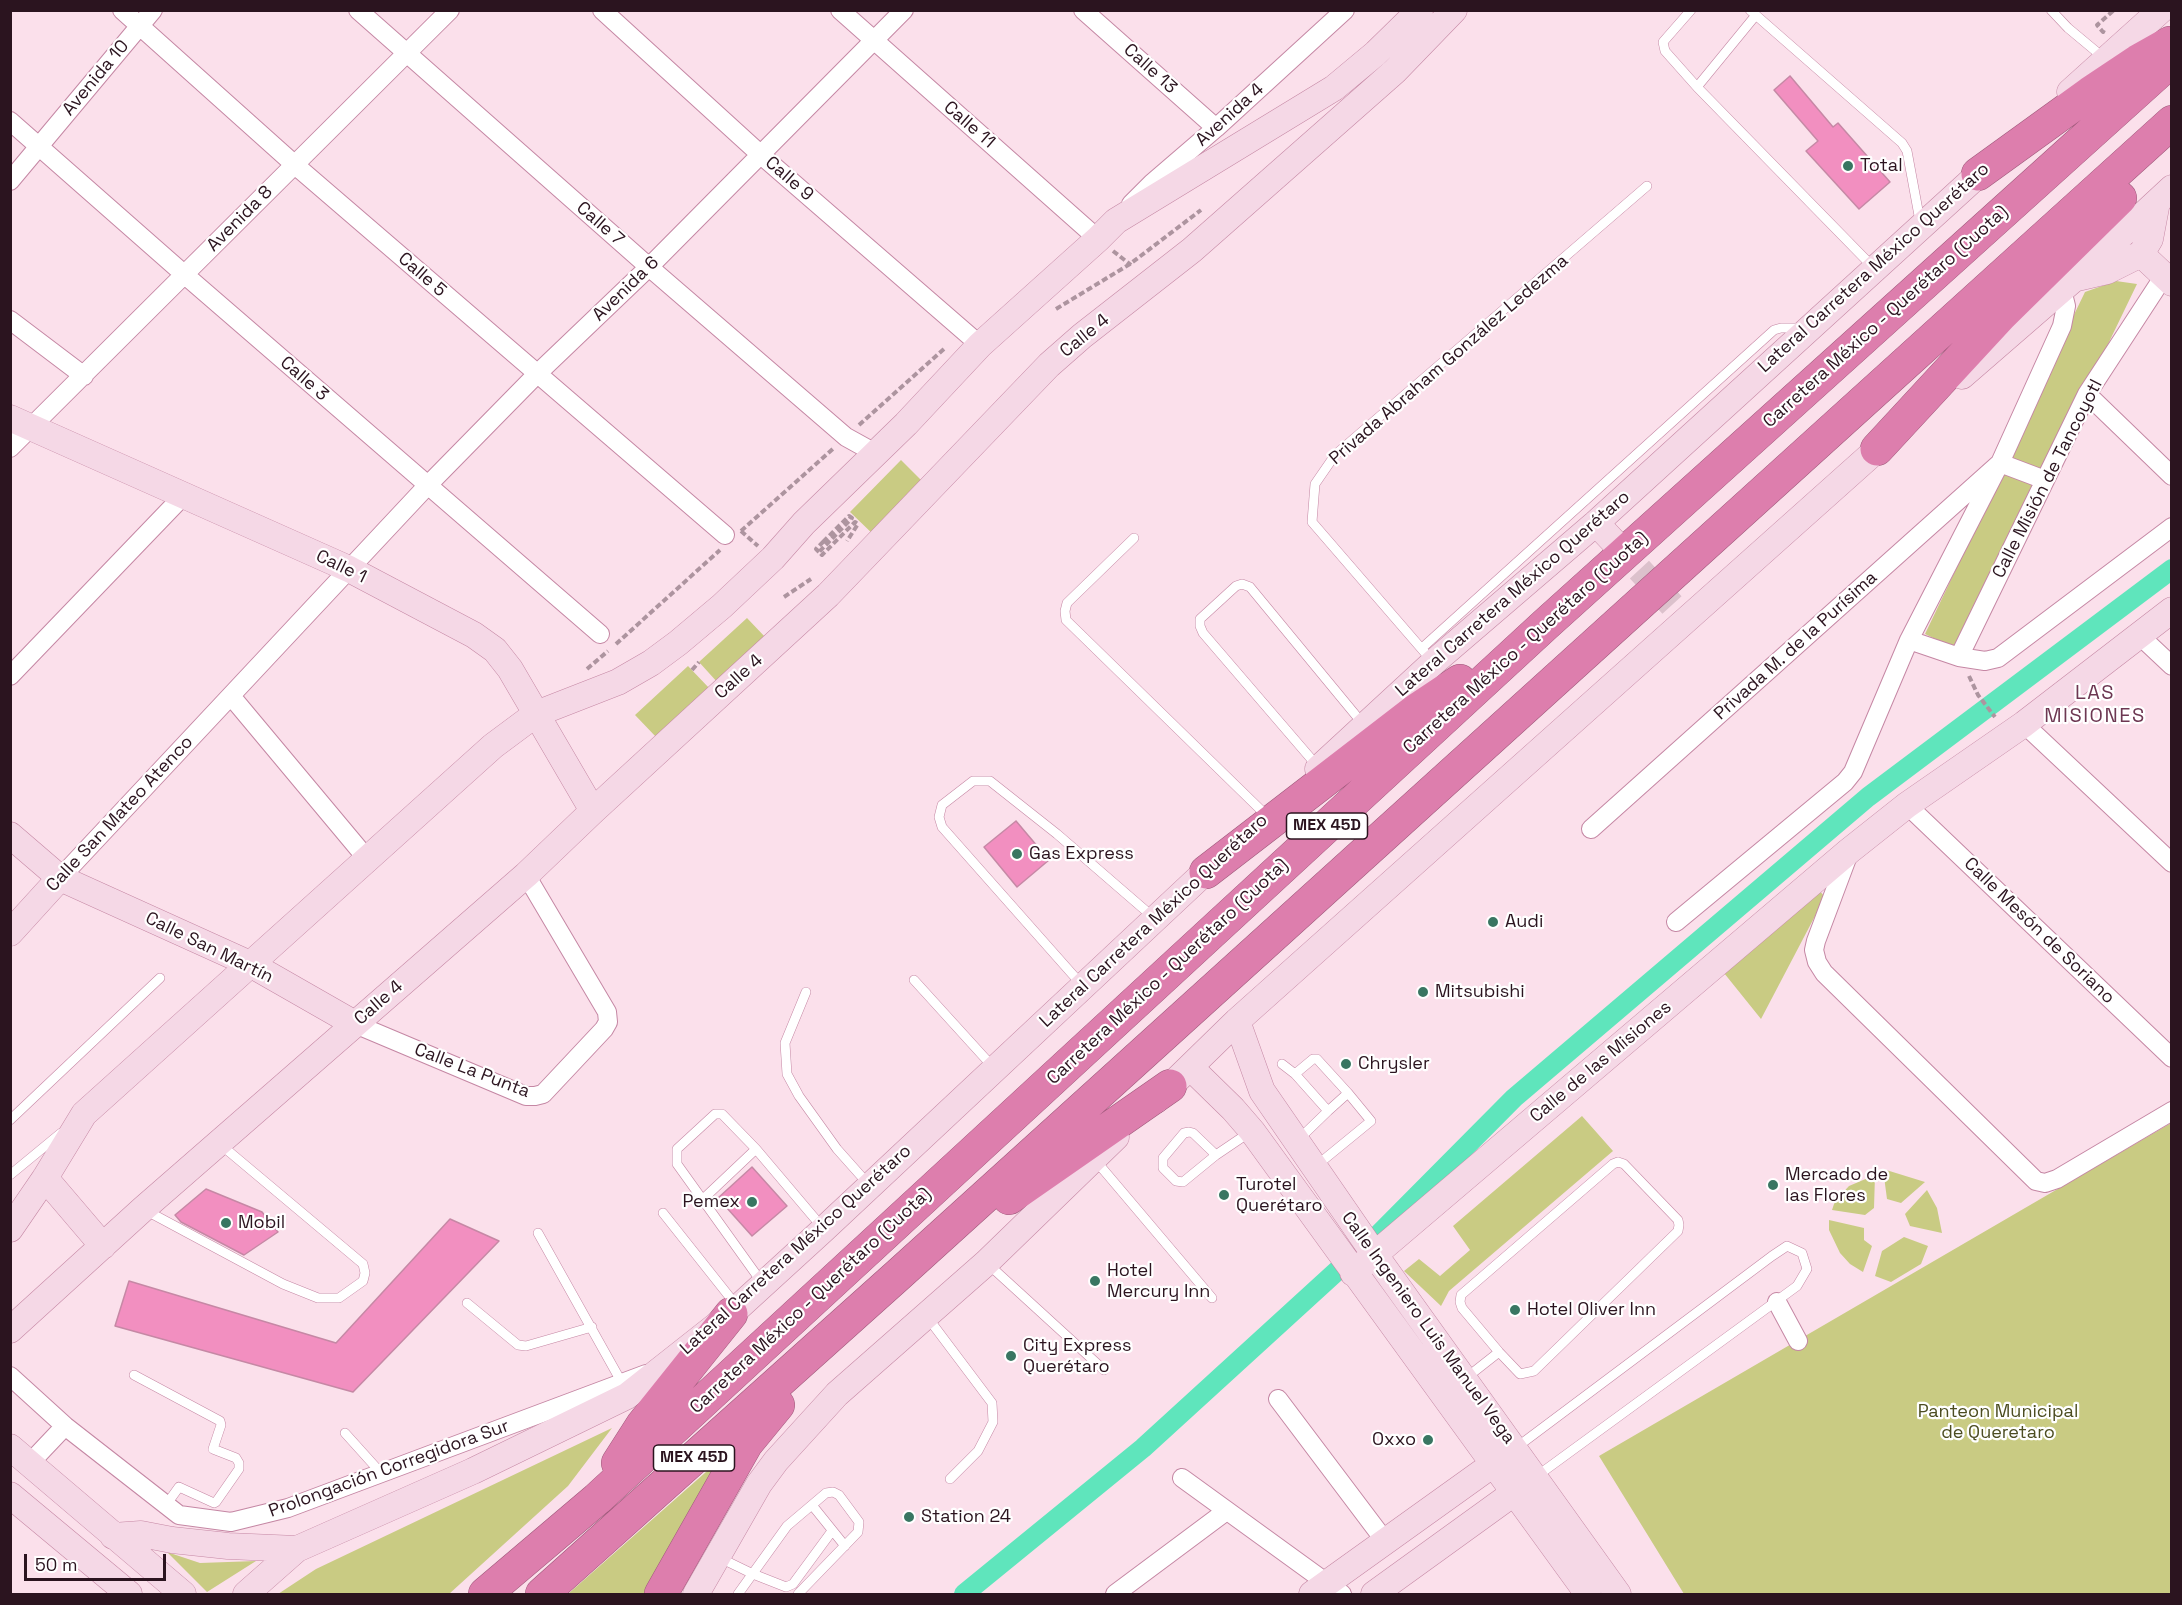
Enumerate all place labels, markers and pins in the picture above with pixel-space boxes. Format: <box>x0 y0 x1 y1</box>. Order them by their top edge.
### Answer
place label: Total <box>1860 155 1903 177</box>
marker: Total <box>1841 159 1855 173</box>
place label: Gas Express <box>1029 843 1134 865</box>
marker: Gas Express <box>1010 847 1024 861</box>
place label: Audi <box>1505 911 1543 933</box>
marker: Audi <box>1486 915 1500 929</box>
place label: Mitsubishi <box>1435 981 1525 1003</box>
marker: Mitsubishi <box>1416 985 1430 999</box>
place label: Chrysler <box>1358 1053 1430 1075</box>
marker: Chrysler <box>1339 1057 1353 1071</box>
place label: Mercado de las Flores <box>1785 1164 1888 1206</box>
place label: Turotel Querétaro <box>1236 1174 1323 1216</box>
marker: Mercado de las Flores <box>1766 1178 1780 1192</box>
marker: Turotel Querétaro <box>1217 1188 1231 1202</box>
place label: Pemex <box>683 1191 740 1213</box>
marker: Pemex <box>745 1195 759 1209</box>
place label: Mobil <box>238 1212 285 1234</box>
marker: Mobil <box>219 1216 233 1230</box>
place label: Hotel Mercury Inn <box>1107 1260 1210 1302</box>
marker: Hotel Mercury Inn <box>1088 1274 1102 1288</box>
place label: Hotel Oliver Inn <box>1527 1299 1656 1321</box>
marker: Hotel Oliver Inn <box>1508 1303 1522 1317</box>
place label: City Express Querétaro <box>1023 1335 1131 1378</box>
marker: City Express Querétaro <box>1004 1349 1018 1363</box>
place label: Oxxo <box>1372 1429 1416 1451</box>
marker: Oxxo <box>1421 1433 1435 1447</box>
place label: Station 24 <box>921 1506 1011 1528</box>
marker: Station 24 <box>902 1510 916 1524</box>

